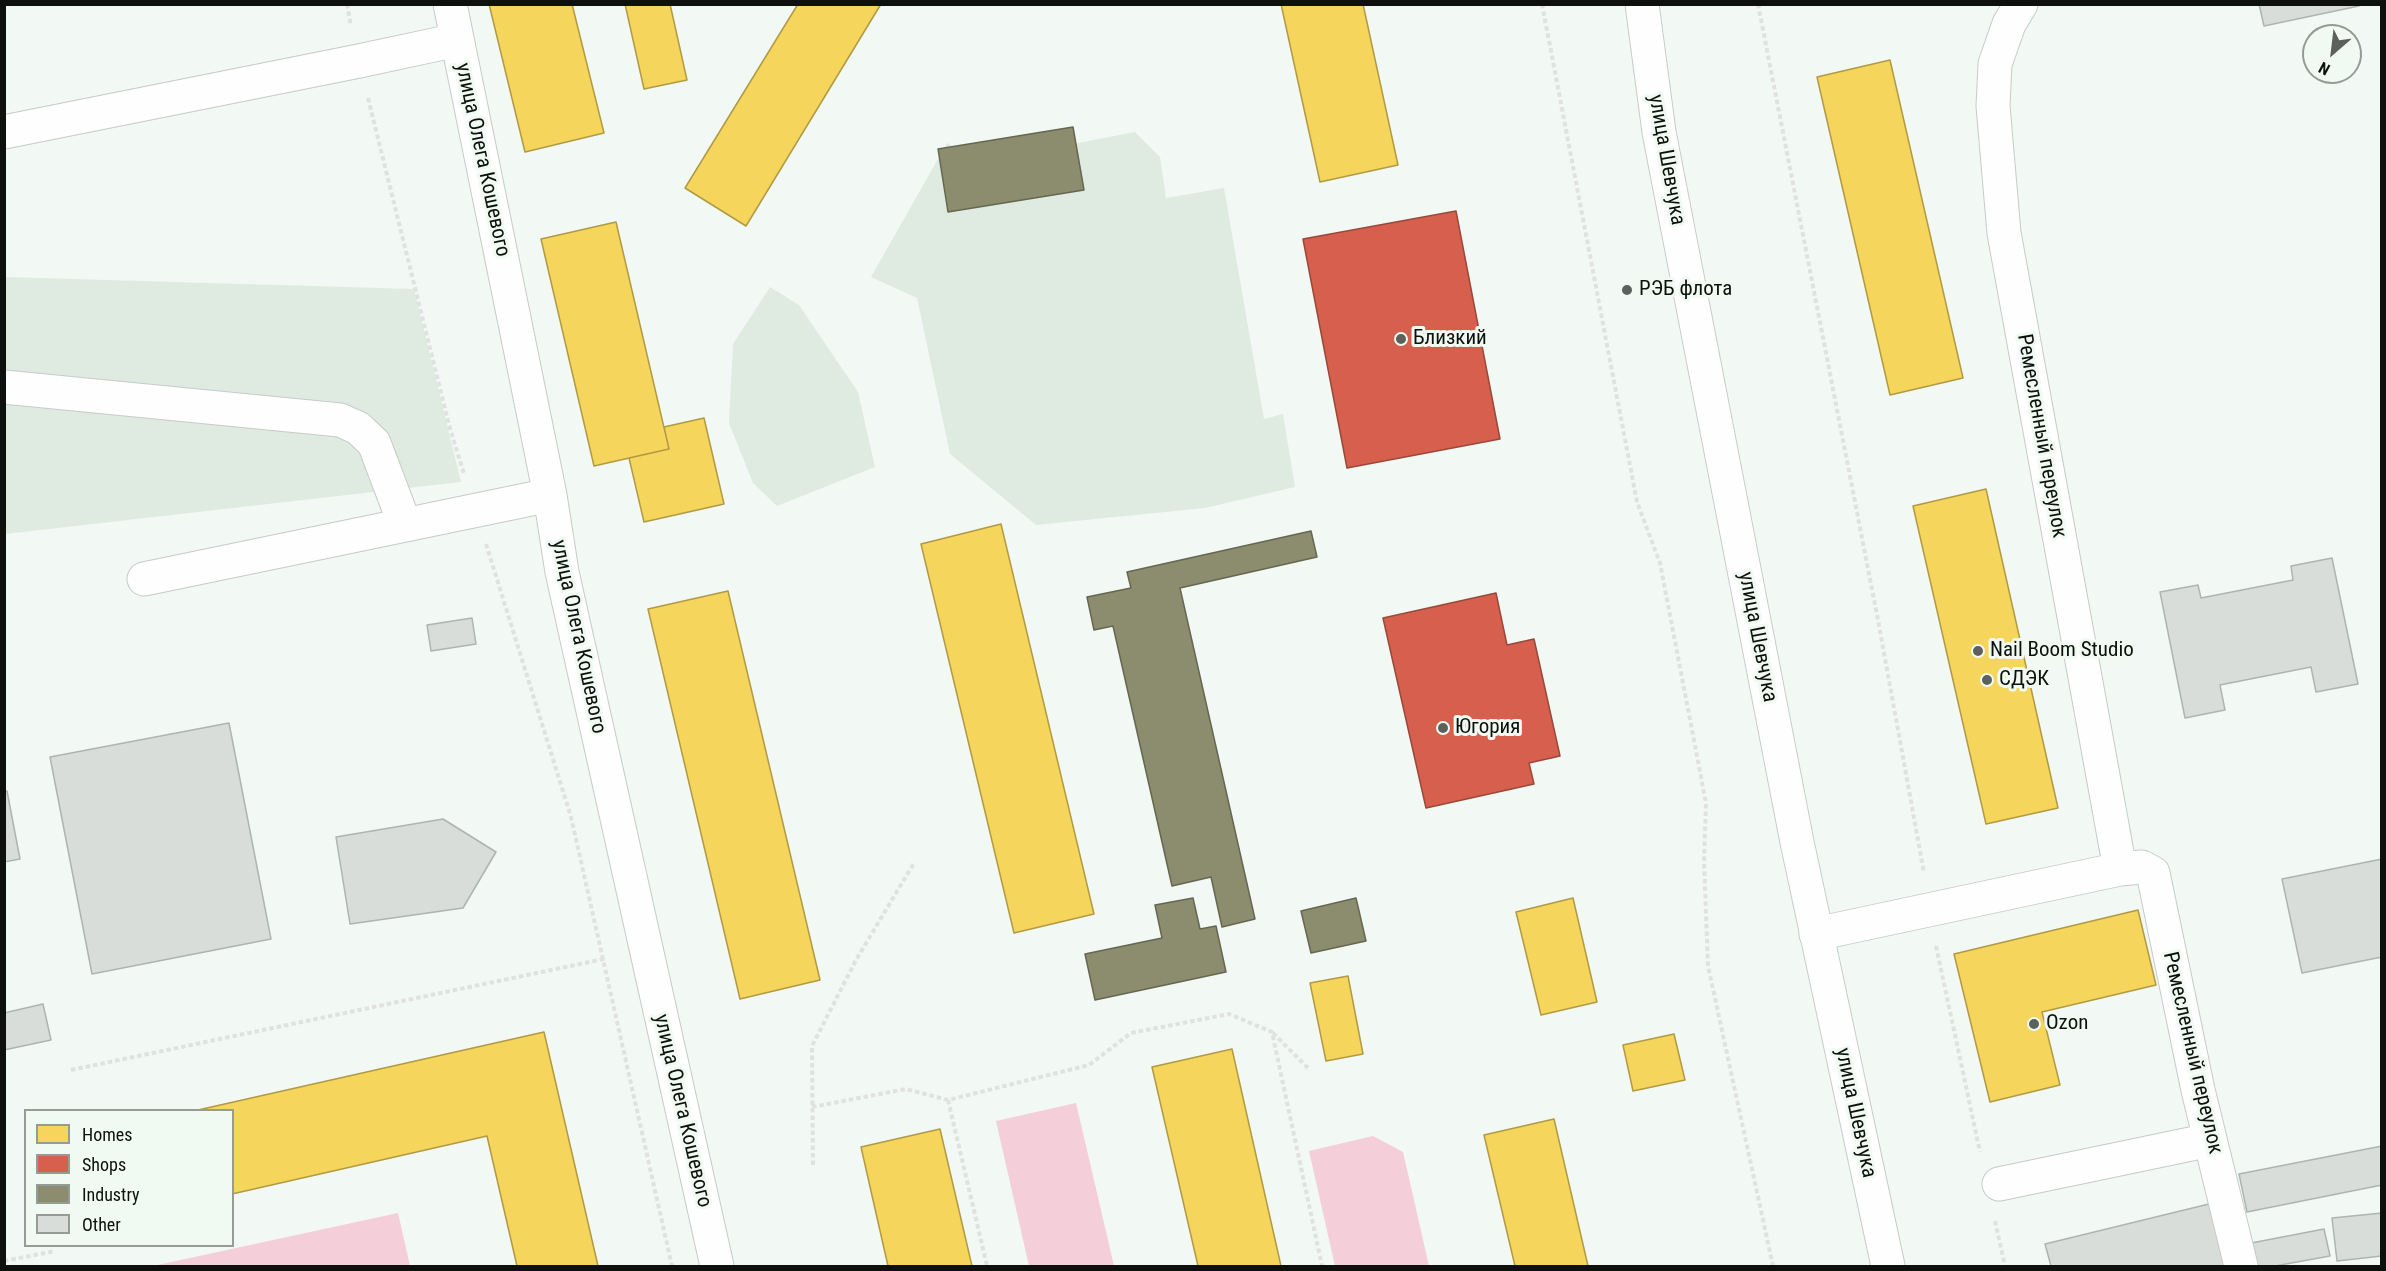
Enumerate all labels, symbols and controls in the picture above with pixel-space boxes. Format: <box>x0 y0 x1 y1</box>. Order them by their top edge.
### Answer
north arrow <box>2302 24 2362 84</box>
text: N <box>2315 58 2333 79</box>
street label: улица Олега Кошевого <box>449 61 515 259</box>
street label: улица Шевчука <box>1642 93 1690 227</box>
place label: РЭБ флота <box>1639 277 1732 303</box>
marker: РЭБ флота <box>1620 283 1634 297</box>
place label: Близкий <box>1413 326 1487 352</box>
marker: Близкий <box>1394 332 1408 346</box>
street label: Ремесленный переулок <box>2011 332 2071 540</box>
street label: улица Олега Кошевого <box>545 538 611 736</box>
street label: улица Шевчука <box>1732 570 1782 704</box>
place label: Nail Boom Studio <box>1990 638 2134 664</box>
marker: Nail Boom Studio <box>1971 644 1985 658</box>
place label: СДЭК <box>1999 667 2049 693</box>
marker: СДЭК <box>1980 673 1994 687</box>
place label: Югория <box>1455 715 1520 741</box>
marker: Югория <box>1436 721 1450 735</box>
street label: Ремесленный переулок <box>2157 950 2227 1156</box>
place label: Ozon <box>2046 1011 2088 1037</box>
street label: улица Олега Кошевого <box>648 1012 716 1210</box>
marker: Ozon <box>2027 1017 2041 1031</box>
street label: улица Шевчука <box>1829 1046 1881 1180</box>
legend <box>24 1109 234 1247</box>
text: Homes <box>82 1124 132 1145</box>
text: Shops <box>82 1154 126 1175</box>
text: Industry <box>82 1184 140 1205</box>
text: Other <box>82 1214 121 1235</box>

